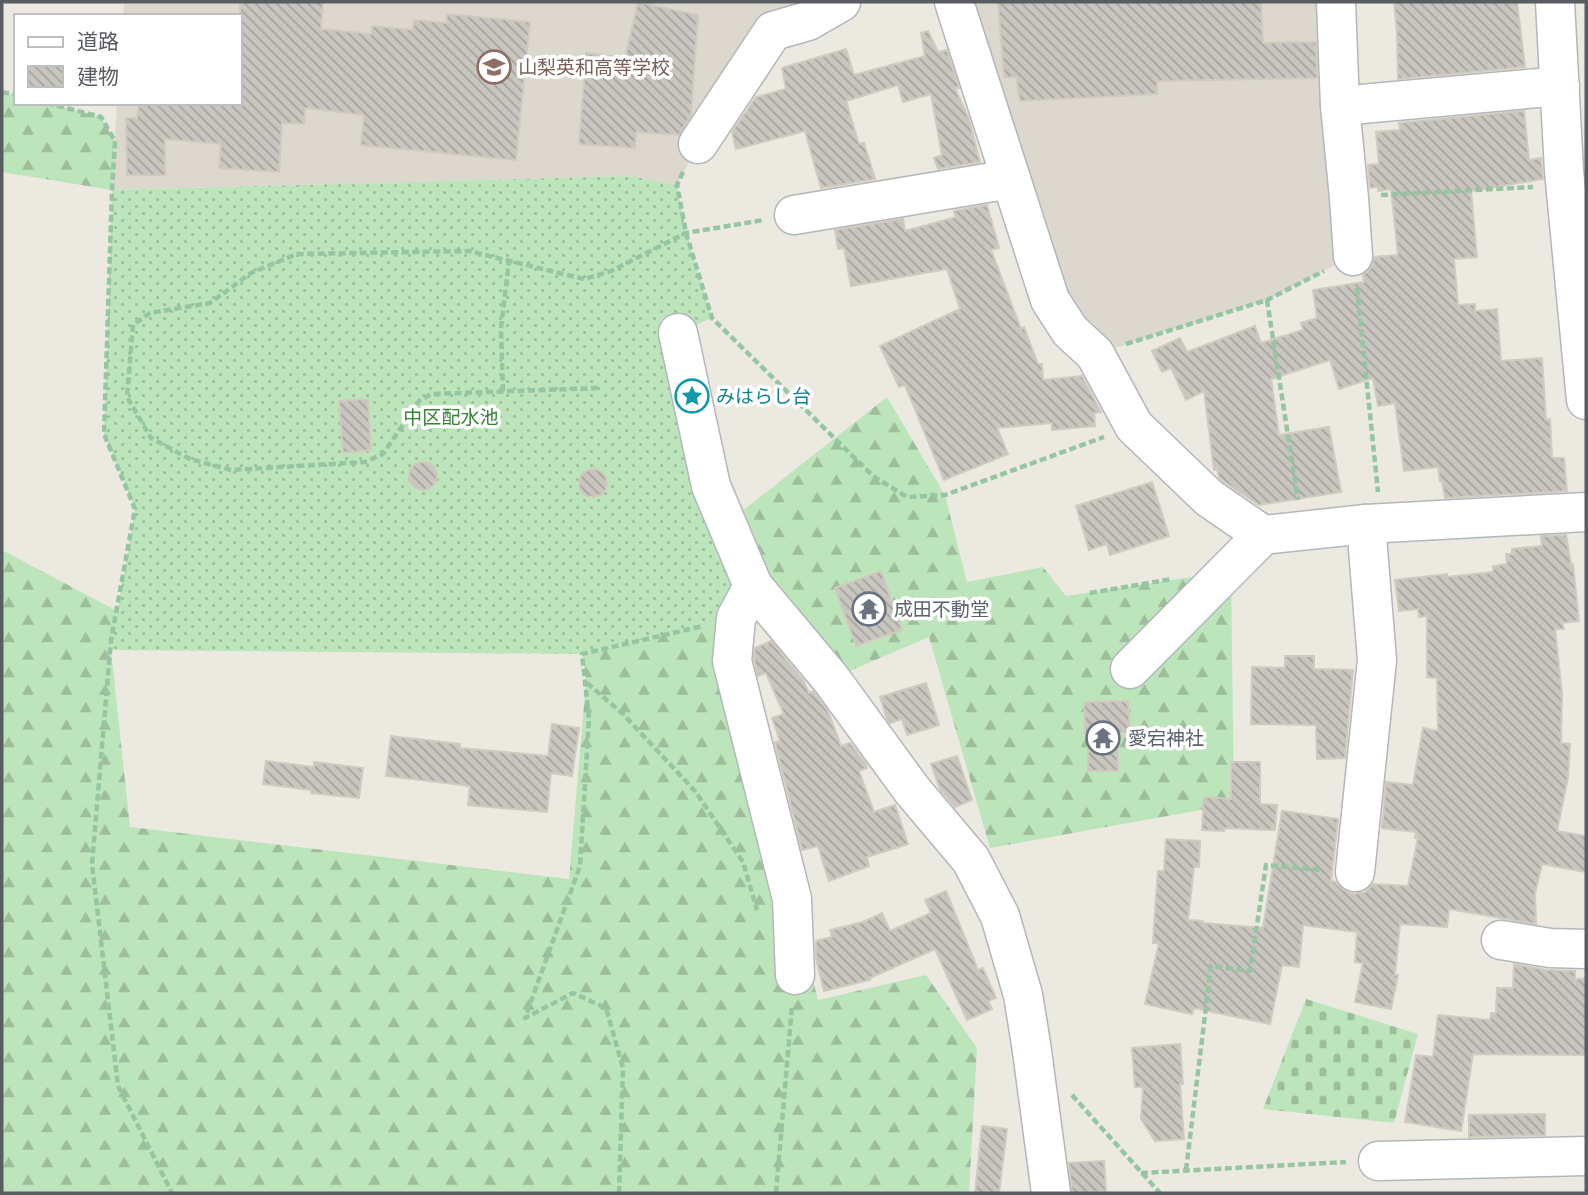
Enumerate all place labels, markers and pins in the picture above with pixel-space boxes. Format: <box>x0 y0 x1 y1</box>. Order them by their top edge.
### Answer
school or university icon: 山梨英和高等学校 <box>475 48 513 86</box>
place label: 山梨英和高等学校 <box>518 54 670 80</box>
place icon: みはらし台 <box>673 377 711 415</box>
place label: みはらし台 <box>716 383 811 409</box>
temple icon: 成田不動堂 <box>850 590 888 628</box>
place label: 成田不動堂 <box>894 596 989 622</box>
temple icon: 愛宕神社 <box>1084 719 1122 757</box>
place label: 愛宕神社 <box>1128 725 1204 751</box>

